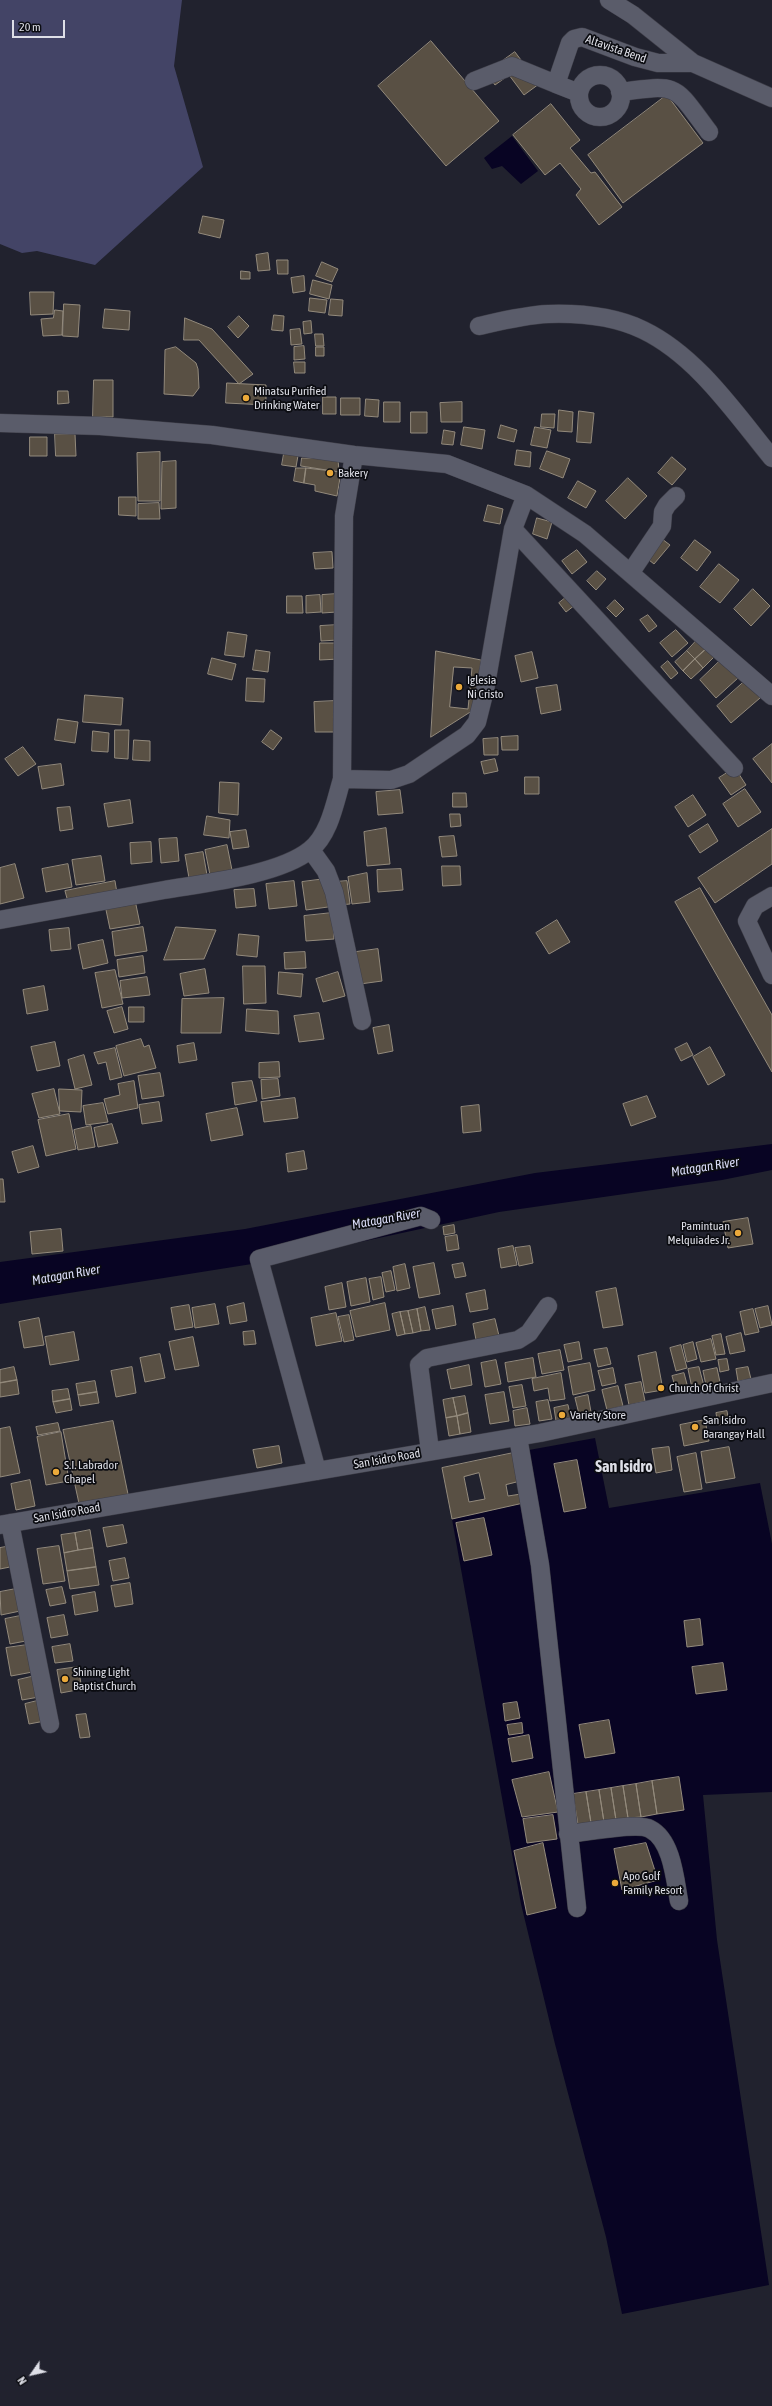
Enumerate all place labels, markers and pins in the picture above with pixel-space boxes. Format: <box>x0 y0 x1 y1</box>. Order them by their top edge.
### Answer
place label: Minatsu Purified Drinking Water <box>254 384 326 412</box>
marker: Minatsu Purified Drinking Water <box>241 393 251 403</box>
place label: Bakery <box>338 466 368 480</box>
marker: Bakery <box>325 468 335 478</box>
place label: Iglesia Ni Cristo <box>467 673 503 701</box>
marker: Iglesia Ni Cristo <box>454 682 464 692</box>
place label: Pamintuan Melquiades Jr. <box>668 1219 730 1247</box>
marker: Pamintuan Melquiades Jr. <box>733 1228 743 1238</box>
place label: Church Of Christ <box>669 1381 739 1395</box>
marker: Church Of Christ <box>656 1383 666 1393</box>
place label: Variety Store <box>570 1408 626 1422</box>
marker: Variety Store <box>557 1410 567 1420</box>
place label: San Isidro Barangay Hall <box>703 1413 765 1441</box>
marker: San Isidro Barangay Hall <box>690 1422 700 1432</box>
place label: S.I. Labrador Chapel <box>64 1458 118 1486</box>
marker: S.I. Labrador Chapel <box>51 1467 61 1477</box>
place label: Shining Light Baptist Church <box>73 1665 136 1693</box>
marker: Shining Light Baptist Church <box>60 1674 70 1684</box>
place label: Apo Golf Family Resort <box>623 1869 682 1897</box>
marker: Apo Golf Family Resort <box>610 1878 620 1888</box>

